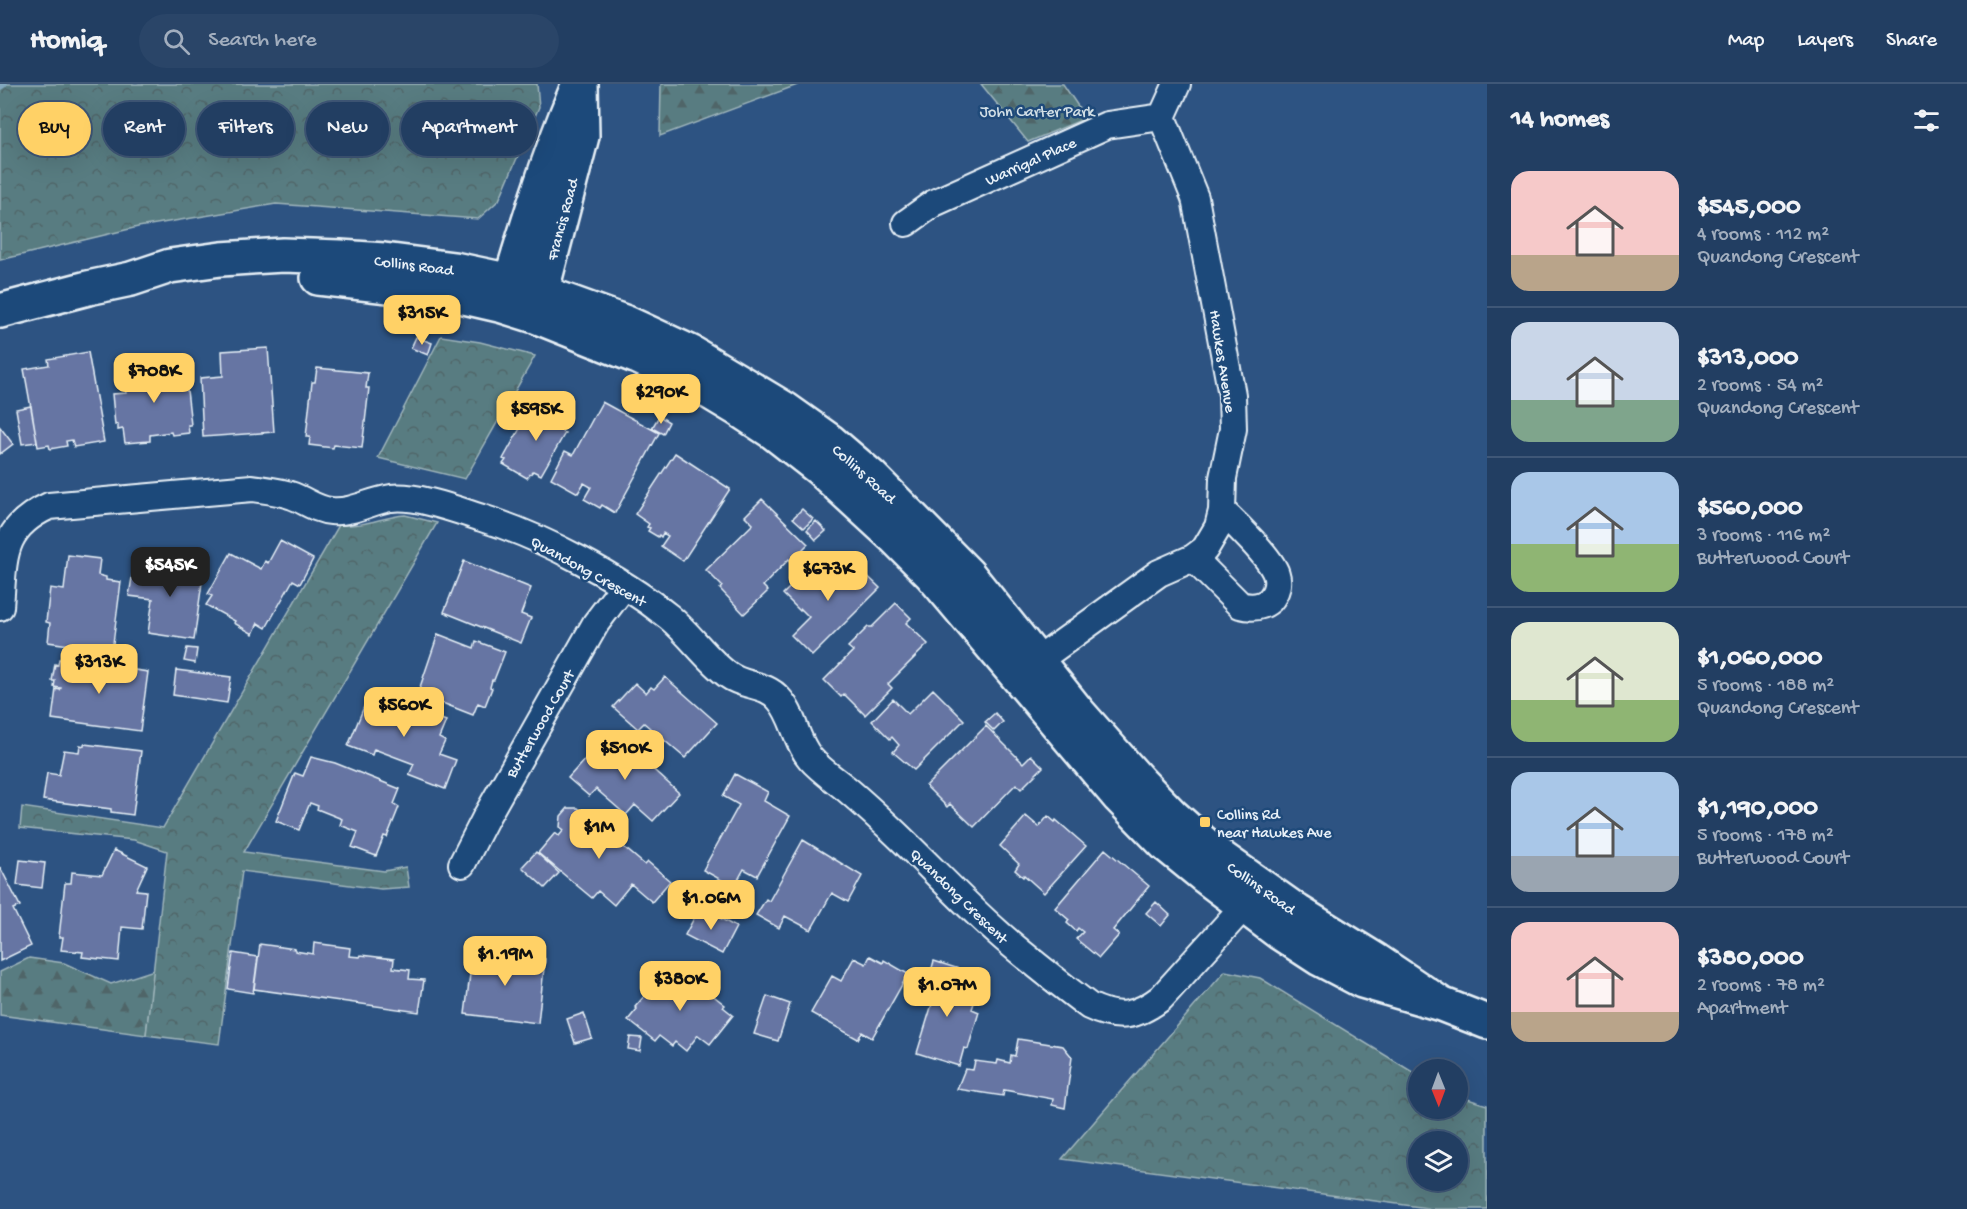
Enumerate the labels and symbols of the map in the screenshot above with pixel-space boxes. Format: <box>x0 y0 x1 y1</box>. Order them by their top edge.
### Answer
park label: John Carter Park <box>980 104 1096 123</box>
street label: Warrigal Place <box>983 134 1081 192</box>
street label: Francis Road <box>544 175 585 264</box>
street label: Collins Road <box>373 253 456 282</box>
pin: $315K <box>380 295 464 346</box>
street label: Hawkes Avenue <box>1203 309 1238 415</box>
pin: $708K <box>112 353 196 404</box>
pin: $290K <box>619 374 703 425</box>
pin: $595K <box>494 391 578 442</box>
street label: Collins Road <box>827 442 900 510</box>
street label: Quandong Crescent <box>526 533 650 613</box>
pin: $545K <box>128 547 212 598</box>
pin: $673K <box>786 551 870 602</box>
pin: $313K <box>57 644 141 695</box>
street label: Butterwood Court <box>503 666 581 783</box>
pin: $560K <box>362 687 446 738</box>
pin: $510K <box>583 730 667 781</box>
place label: Collins Rd near Hawkes Ave <box>1217 807 1332 844</box>
pin: $1M <box>570 809 628 860</box>
marker: Collins Rd near Hawkes Ave <box>1198 815 1212 829</box>
street label: Quandong Crescent <box>904 846 1012 950</box>
street label: Collins Road <box>1222 859 1299 921</box>
pin: $1.06M <box>662 880 760 931</box>
pin: $1.19M <box>456 936 554 987</box>
pin: $380K <box>638 961 722 1012</box>
pin: $1.07M <box>898 967 996 1018</box>
north arrow <box>1408 1059 1468 1119</box>

